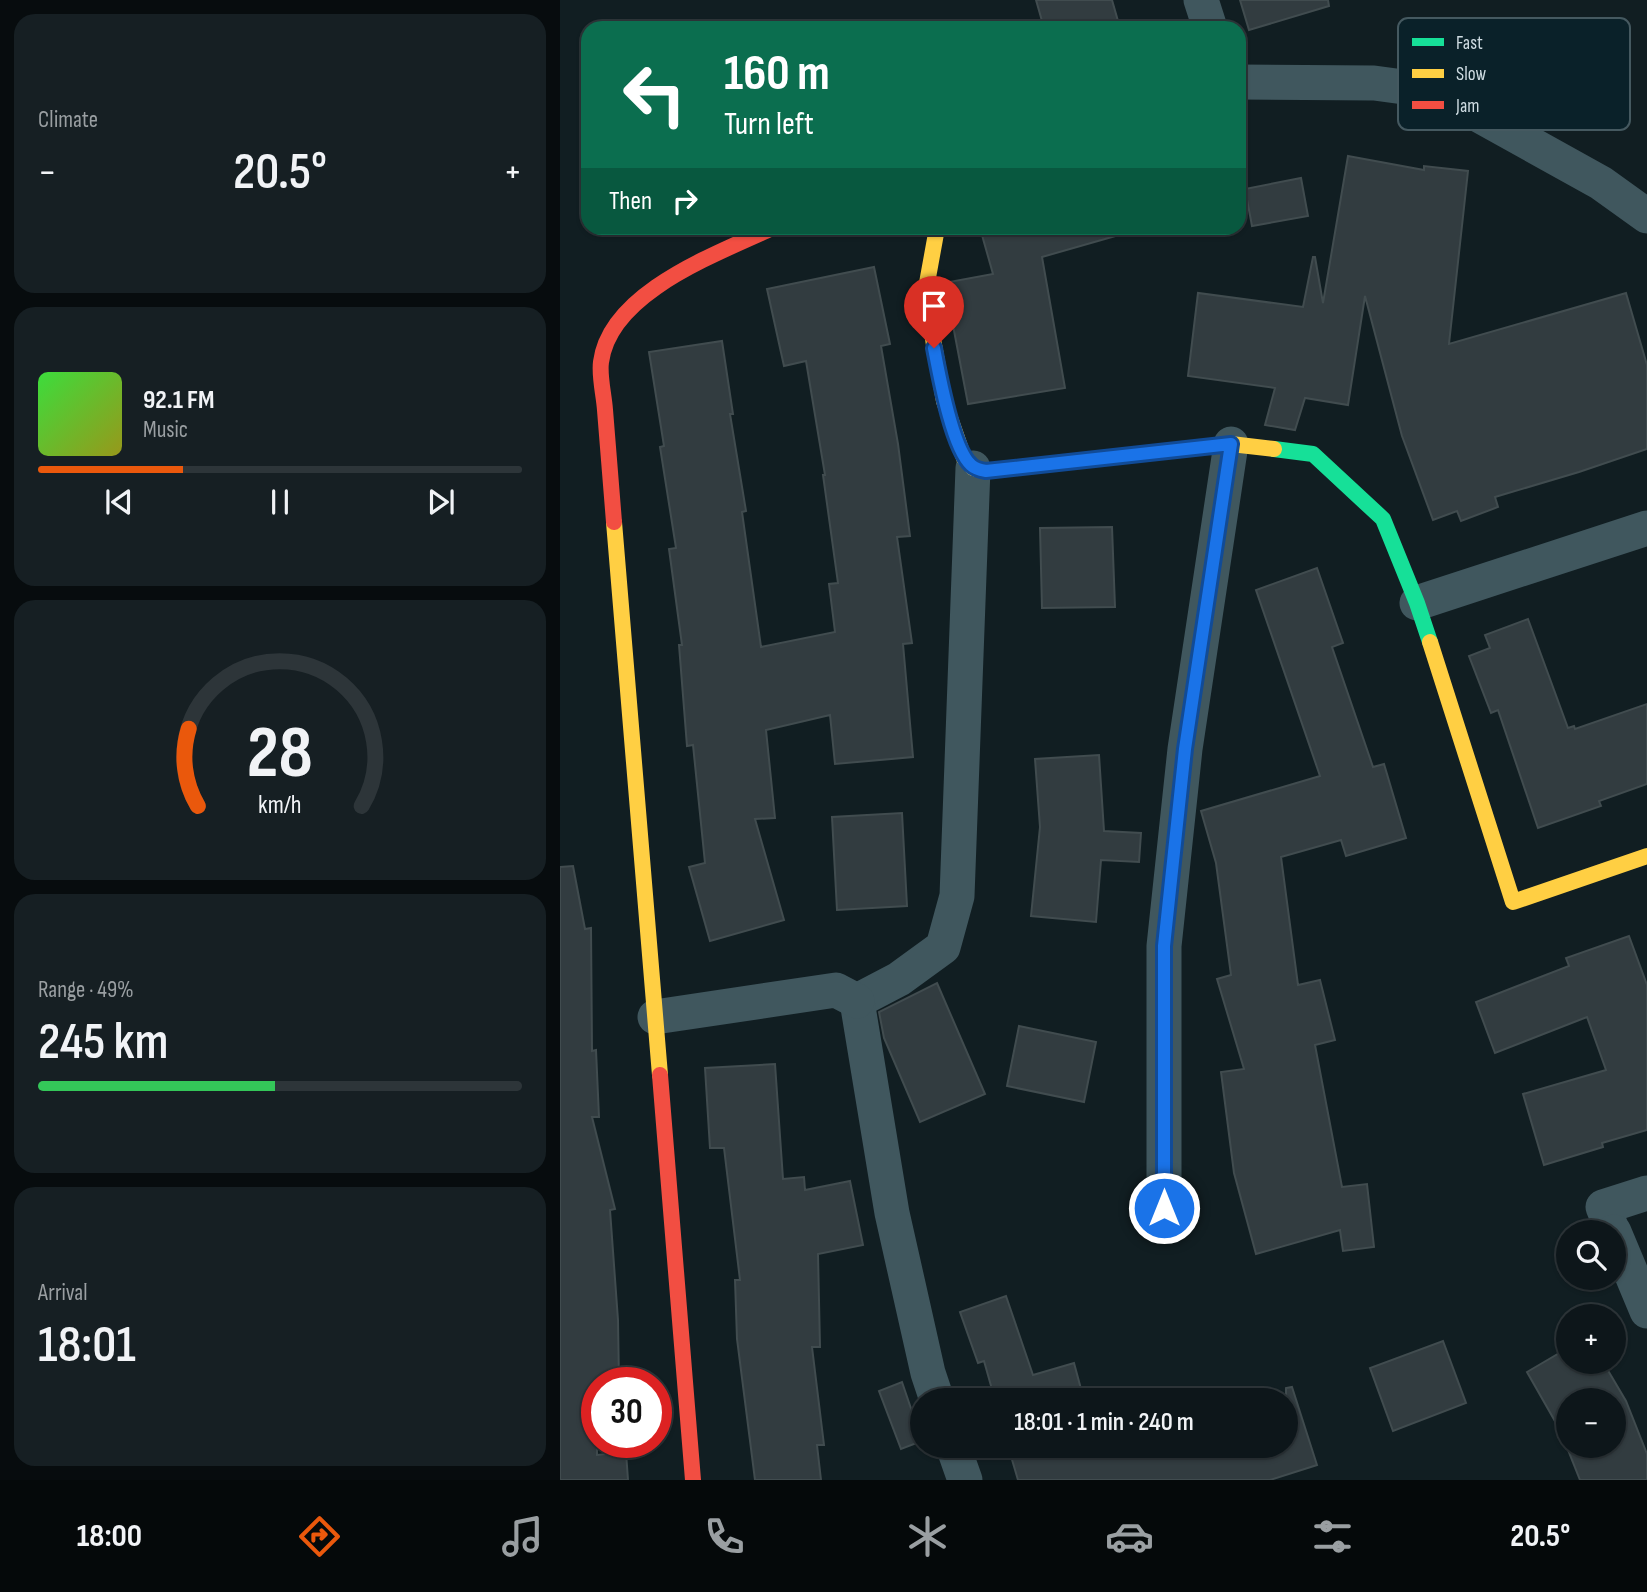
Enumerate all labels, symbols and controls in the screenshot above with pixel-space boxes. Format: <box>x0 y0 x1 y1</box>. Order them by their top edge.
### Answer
legend <box>1398 18 1630 130</box>
text: Fast <box>1456 32 1483 55</box>
text: 160 m <box>724 45 830 104</box>
icon: left <box>609 49 700 140</box>
text: Slow <box>1456 63 1486 86</box>
text: Jam <box>1455 95 1479 118</box>
text: Turn left <box>724 105 814 144</box>
text: Climate <box>38 106 98 134</box>
text: 20.5° <box>233 141 327 204</box>
text: − <box>38 150 57 195</box>
text: + <box>503 150 522 195</box>
icon: right <box>666 182 704 220</box>
text: Then <box>609 186 652 217</box>
pin <box>904 276 964 348</box>
icon: arrive <box>915 287 953 325</box>
text: 92.1 FM <box>143 385 214 416</box>
text: Music <box>143 416 188 444</box>
icon: previous <box>100 483 138 521</box>
icon: pause <box>261 483 299 521</box>
icon: next <box>422 483 460 521</box>
text: 28 <box>247 710 313 798</box>
text: km/h <box>258 790 302 821</box>
text: Range · 49% <box>38 976 134 1004</box>
text: 245 km <box>38 1011 169 1074</box>
position arrow <box>1127 1171 1201 1245</box>
map controls <box>1556 1220 1626 1458</box>
button: search <box>1556 1220 1626 1290</box>
text: Arrival <box>38 1279 87 1307</box>
button: + <box>1556 1304 1626 1374</box>
text: 18:01 <box>38 1314 136 1377</box>
speed limit sign: 30 <box>581 1367 672 1458</box>
button: − <box>1556 1388 1626 1458</box>
text: 18:01 · 1 min · 240 m <box>1014 1407 1194 1438</box>
icon: directions <box>295 1512 344 1561</box>
icon: music <box>498 1512 547 1561</box>
icon: phone <box>700 1512 749 1561</box>
icon: climate <box>903 1512 952 1561</box>
icon: car <box>1105 1512 1154 1561</box>
icon: filters <box>1308 1512 1357 1561</box>
text: 18:00 <box>77 1517 142 1556</box>
text: 20.5° <box>1510 1517 1570 1556</box>

